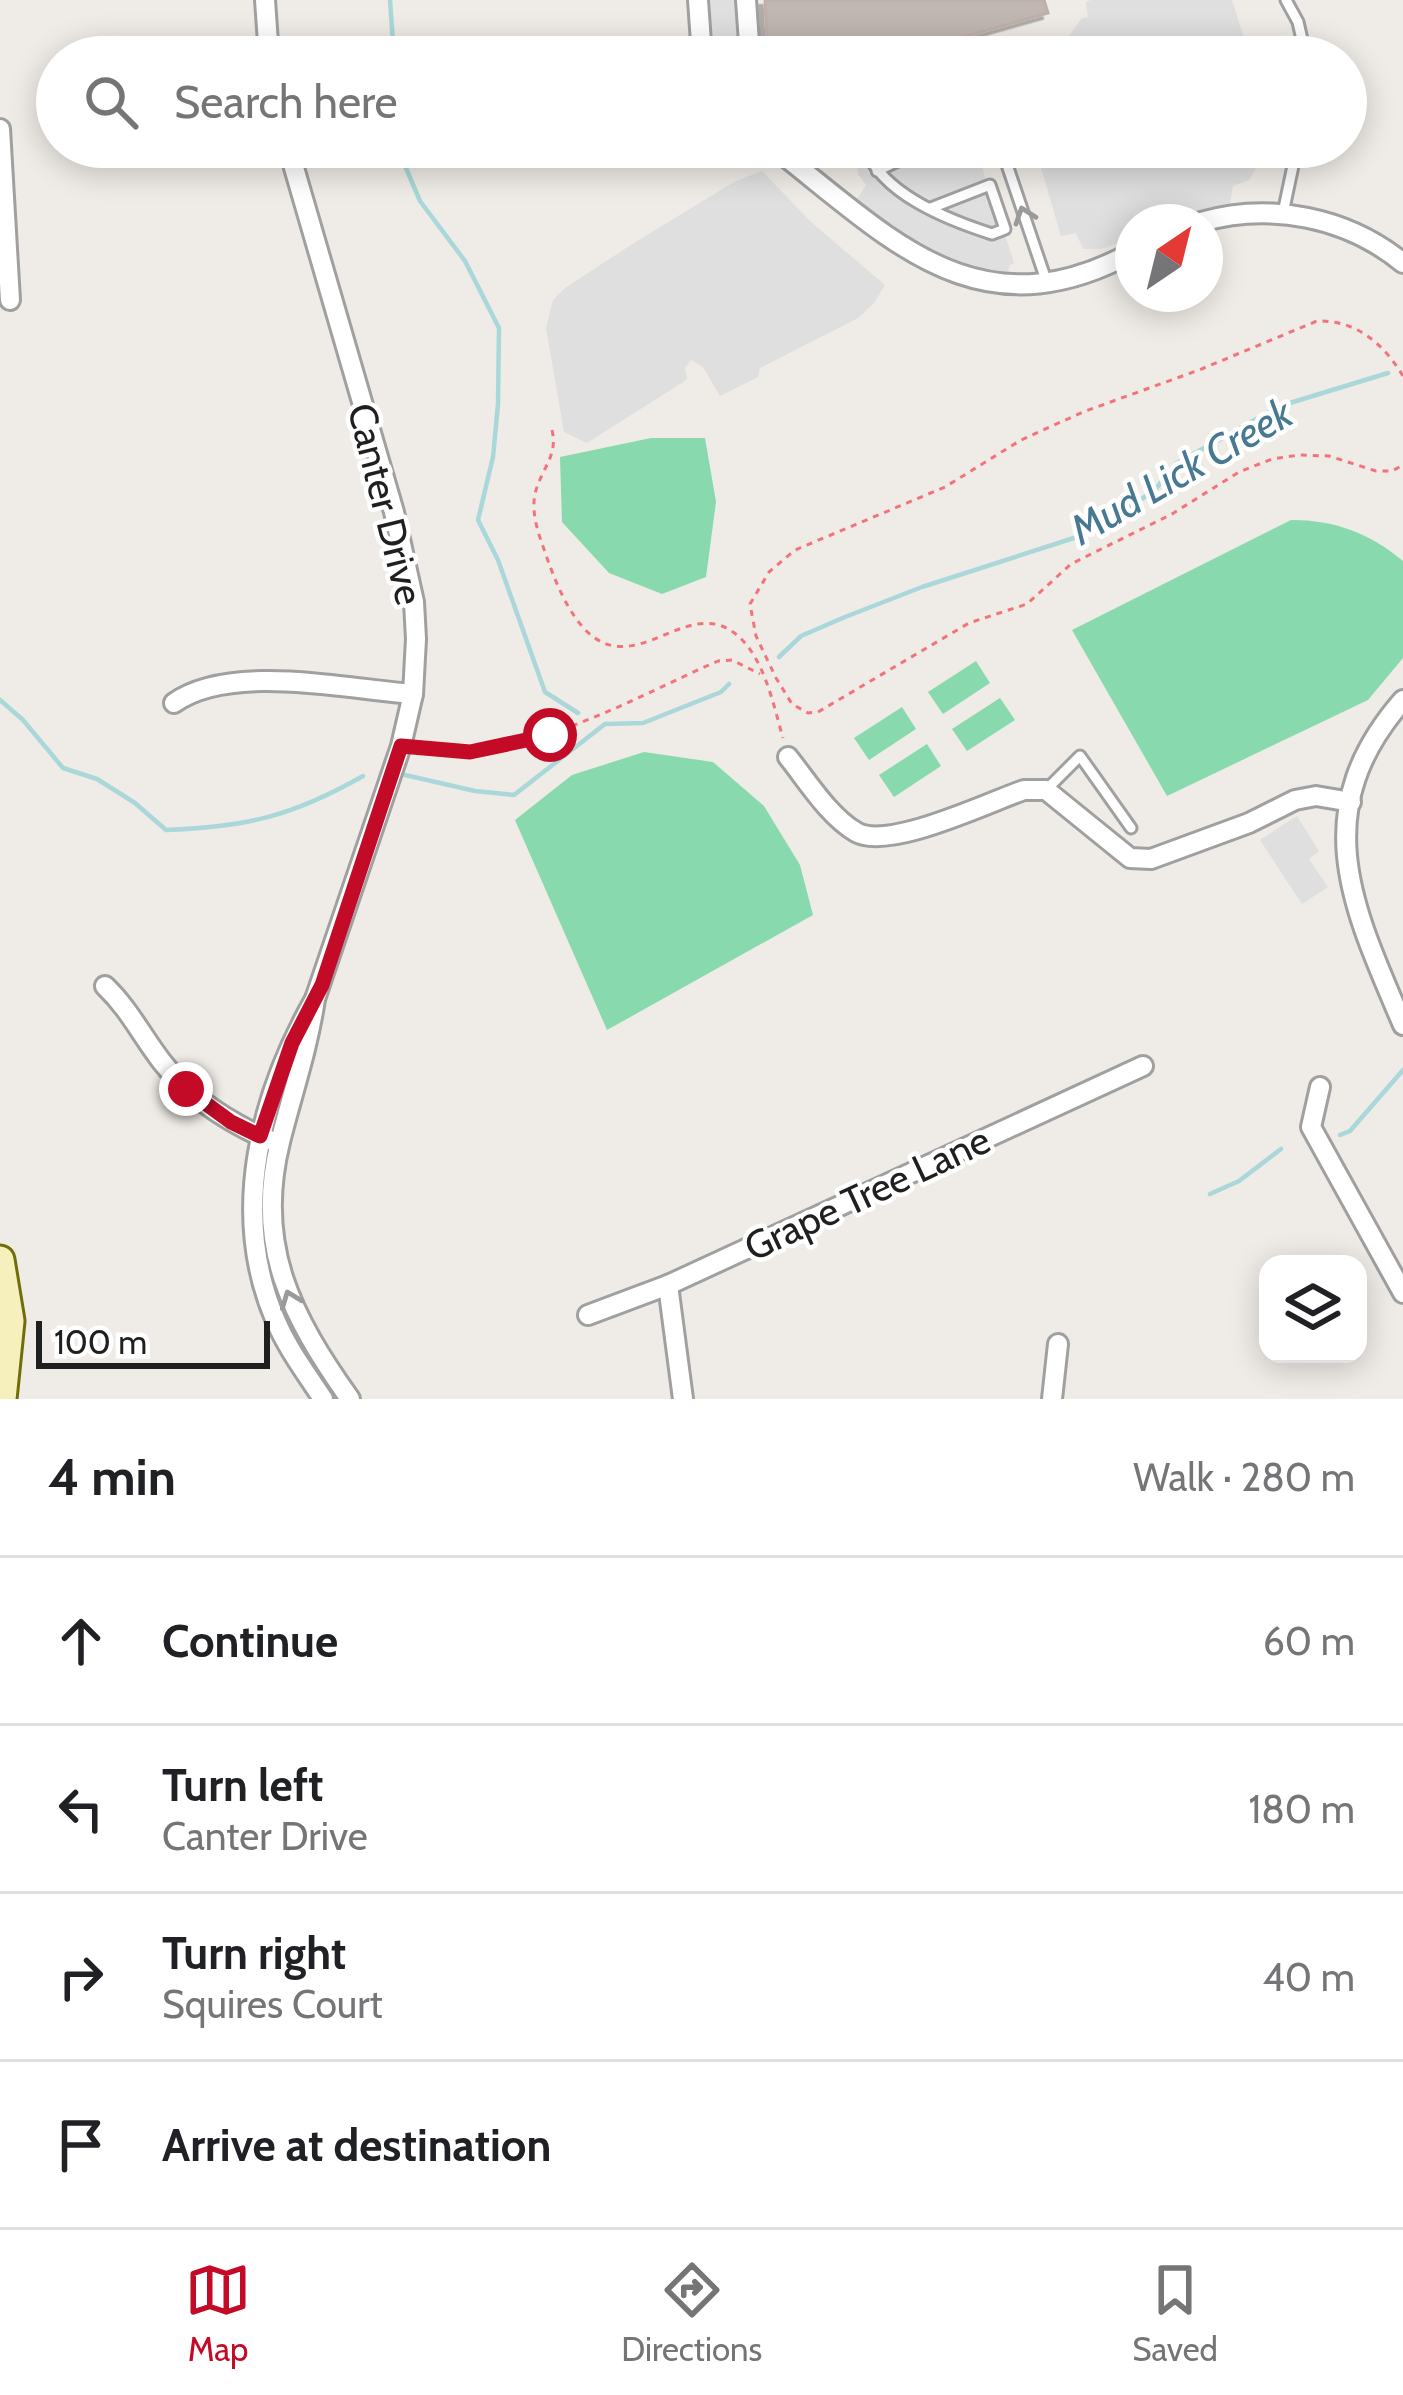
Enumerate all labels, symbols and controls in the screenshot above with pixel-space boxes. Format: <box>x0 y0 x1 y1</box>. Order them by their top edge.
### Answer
search box <box>36 36 1367 168</box>
icon: search <box>78 69 144 135</box>
text: Search here <box>174 75 398 129</box>
north arrow <box>1115 204 1223 312</box>
one-way arrow <box>1014 206 1038 227</box>
water label: Mud Lick Creek <box>1060 386 1302 556</box>
street label: Canter Drive <box>338 398 434 610</box>
route start <box>523 708 577 762</box>
route end <box>159 1062 213 1116</box>
street label: Grape Tree Lane <box>737 1115 997 1271</box>
map controls <box>1259 1255 1367 1363</box>
button: layers <box>1259 1255 1367 1363</box>
one-way arrow <box>280 1290 304 1311</box>
scale bar <box>36 1315 270 1368</box>
text: 100 m <box>54 1322 147 1362</box>
text: 4 min <box>48 1446 176 1508</box>
text: Walk · 280 m <box>1133 1453 1355 1501</box>
icon: ahead <box>48 1608 114 1674</box>
text: Continue <box>162 1614 338 1668</box>
text: 60 m <box>1263 1617 1355 1665</box>
text: Turn left <box>162 1758 324 1812</box>
icon: left <box>48 1776 114 1842</box>
text: 180 m <box>1248 1785 1355 1833</box>
text: Canter Drive <box>162 1812 368 1860</box>
text: Turn right <box>162 1926 346 1980</box>
icon: right <box>48 1944 114 2010</box>
text: 40 m <box>1262 1953 1355 2001</box>
text: Squires Court <box>162 1980 383 2028</box>
icon: arrive <box>48 2112 114 2178</box>
text: Arrive at destination <box>162 2118 551 2172</box>
tab: Map <box>185 2257 251 2369</box>
tab: Directions <box>621 2257 762 2369</box>
tab: Saved <box>1132 2257 1218 2369</box>

